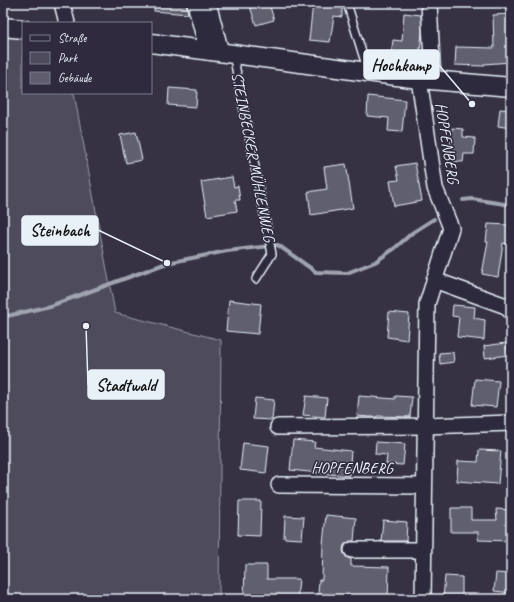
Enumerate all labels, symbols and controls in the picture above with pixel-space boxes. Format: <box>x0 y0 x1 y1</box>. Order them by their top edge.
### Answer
legend <box>22 22 152 94</box>
text: Straße <box>58 30 87 46</box>
text: Park <box>58 50 79 66</box>
callout: Hochkamp <box>364 50 439 79</box>
text: Hochkamp <box>371 55 432 76</box>
text: Gebäude <box>58 70 92 86</box>
street label: STEINBECKER MÜHLENWEG <box>227 70 280 246</box>
street label: HOPFENBERG <box>431 101 464 187</box>
callout: Steinbach <box>22 216 98 245</box>
text: Steinbach <box>30 220 91 241</box>
callout: Stadtwald <box>88 370 164 399</box>
text: Stadtwald <box>96 375 159 396</box>
street label: HOPFENBERG <box>311 458 395 478</box>

